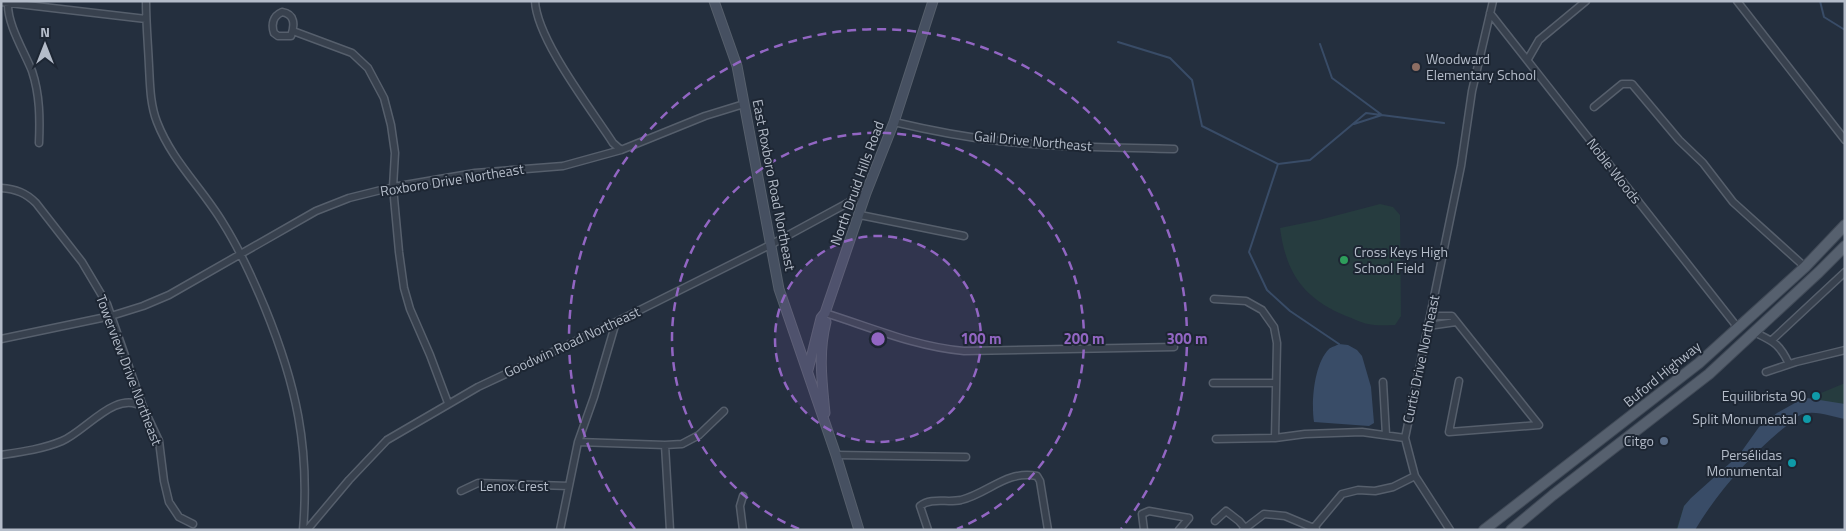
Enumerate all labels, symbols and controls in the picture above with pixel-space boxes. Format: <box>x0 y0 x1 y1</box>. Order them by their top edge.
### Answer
north arrow <box>20 20 70 70</box>
text: N <box>40 21 50 42</box>
place label: Woodward Elementary School <box>1426 48 1536 85</box>
marker: Woodward Elementary School <box>1410 61 1422 73</box>
street label: East Roxboro Road Northeast <box>748 97 801 272</box>
street label: North Druid Hills Road <box>824 118 889 248</box>
street label: Gail Drive Northeast <box>973 125 1093 156</box>
street label: Noble Woods <box>1582 133 1647 208</box>
street label: Roxboro Drive Northeast <box>379 158 525 201</box>
place label: Cross Keys High School Field <box>1354 241 1448 278</box>
marker: Cross Keys High School Field <box>1338 254 1350 266</box>
street label: Towerview Drive Northeast <box>91 291 168 448</box>
street label: Curtis Drive Northeast <box>1397 293 1444 425</box>
street label: Goodwin Road Northeast <box>500 301 643 382</box>
text: 100 m <box>960 327 1002 350</box>
text: 200 m <box>1063 327 1105 350</box>
text: 300 m <box>1166 327 1208 350</box>
centre of rings <box>869 330 887 348</box>
street label: Buford Highway <box>1618 336 1705 412</box>
place label: Equilibrista 90 <box>1722 385 1806 406</box>
marker: Equilibrista 90 <box>1810 390 1822 402</box>
place label: Split Monumental <box>1692 408 1797 429</box>
marker: Split Monumental <box>1801 413 1813 425</box>
place label: Citgo <box>1624 430 1654 451</box>
marker: Citgo <box>1658 435 1670 447</box>
place label: Persélidas Monumental <box>1707 444 1782 481</box>
marker: Persélidas Monumental <box>1786 457 1798 469</box>
street label: Lenox Crest <box>480 475 548 496</box>

